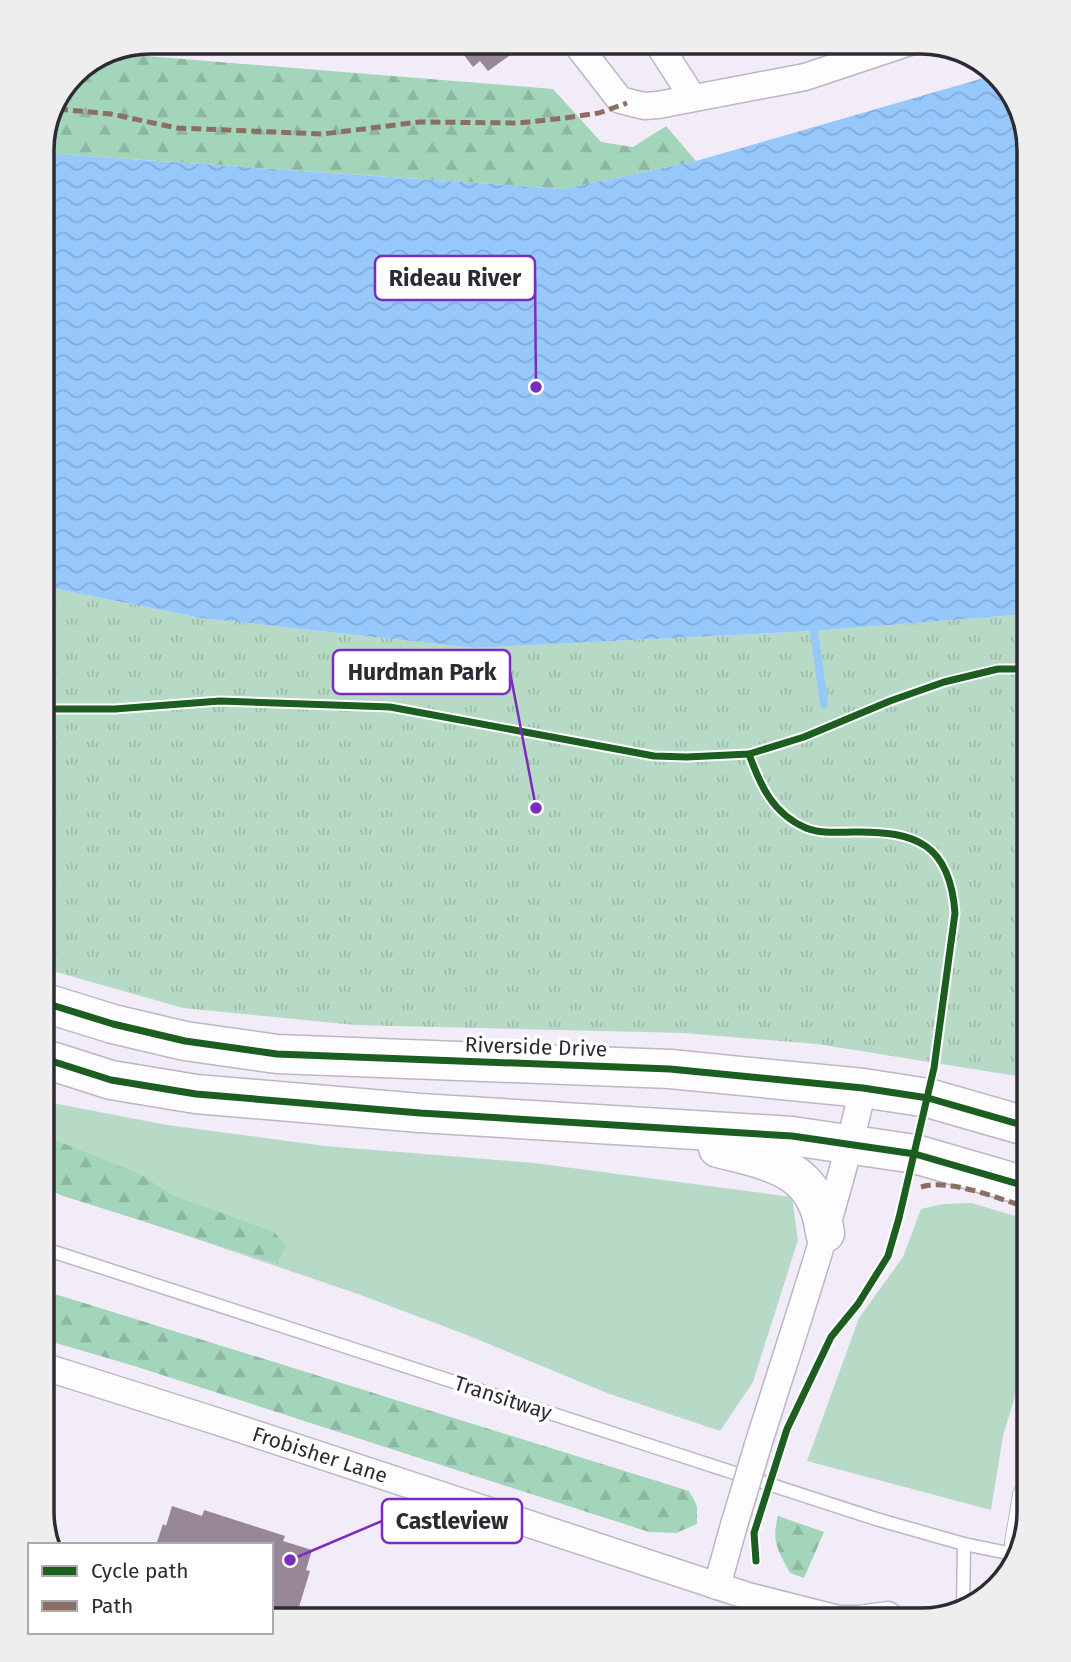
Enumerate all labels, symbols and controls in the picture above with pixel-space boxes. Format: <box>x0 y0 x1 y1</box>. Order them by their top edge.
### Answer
callout: Rideau River <box>375 256 535 300</box>
text: Rideau River <box>389 264 522 292</box>
callout: Hurdman Park <box>333 650 510 694</box>
text: Hurdman Park <box>348 658 497 686</box>
street label: Riverside Drive <box>464 1032 608 1062</box>
street label: Transitway <box>451 1370 556 1426</box>
street label: Frobisher Lane <box>249 1421 391 1489</box>
callout: Castleview <box>382 1499 522 1543</box>
text: Castleview <box>396 1507 509 1535</box>
legend <box>28 1543 273 1634</box>
text: Cycle path <box>91 1558 189 1584</box>
text: Path <box>91 1593 133 1619</box>

